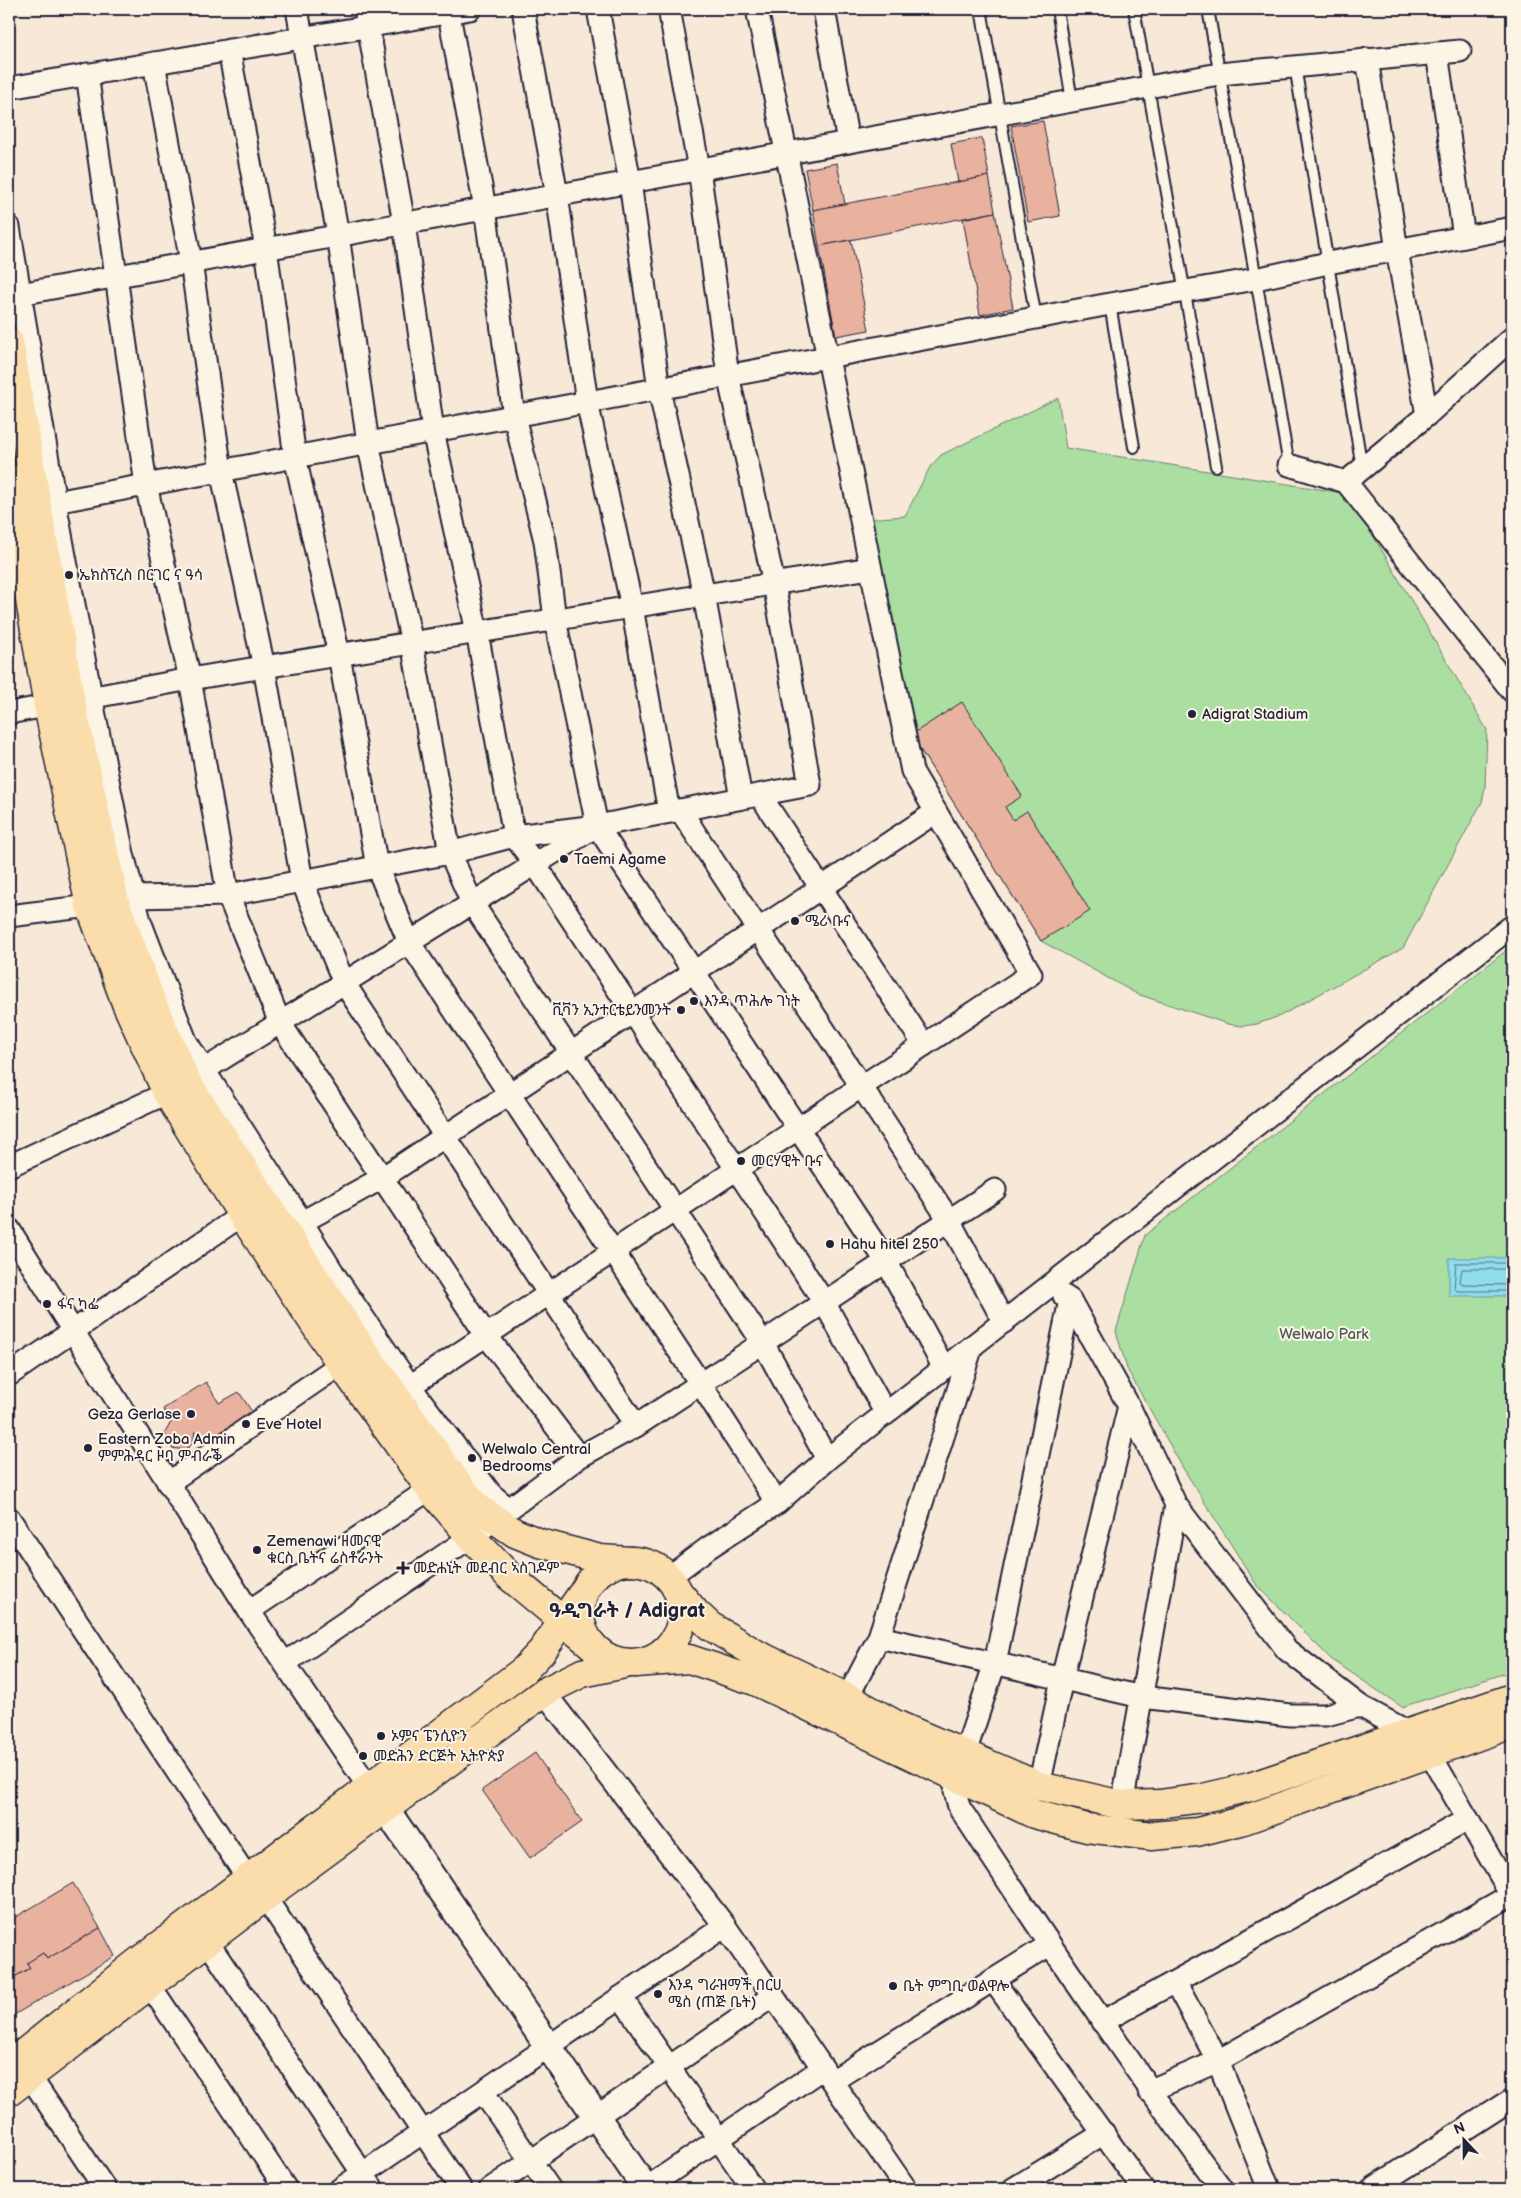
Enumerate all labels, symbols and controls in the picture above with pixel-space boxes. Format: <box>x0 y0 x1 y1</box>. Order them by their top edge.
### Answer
place label: ኤክስፕረስ በርገር ና ዓሳ <box>79 566 203 585</box>
marker: ኤክስፕረስ በርገር ና ዓሳ <box>63 569 75 581</box>
place label: Adigrat Stadium <box>1202 705 1308 724</box>
marker: Adigrat Stadium <box>1186 708 1198 720</box>
place label: Taemi Agame <box>574 850 666 869</box>
marker: Taemi Agame <box>558 853 570 865</box>
place label: ሜሪ ቡና <box>805 912 851 931</box>
marker: ሜሪ ቡና <box>789 915 801 927</box>
place label: እንዳ ጥሕሎ ገነት <box>704 992 800 1011</box>
marker: እንዳ ጥሕሎ ገነት <box>688 995 700 1007</box>
place label: ቪቫን ኢንተርቴይንመንት <box>552 1001 671 1020</box>
marker: ቪቫን ኢንተርቴይንመንት <box>675 1004 687 1016</box>
place label: መርሃዊት ቡና <box>751 1152 823 1171</box>
marker: መርሃዊት ቡና <box>735 1155 747 1167</box>
place label: Hahu hitel 250 <box>840 1235 939 1254</box>
marker: Hahu hitel 250 <box>824 1238 836 1250</box>
place label: ፋና ካፌ <box>57 1295 99 1314</box>
marker: ፋና ካፌ <box>41 1298 53 1310</box>
park label: Welwalo Park <box>1279 1325 1369 1344</box>
place label: Geza Gerlase <box>88 1405 181 1424</box>
marker: Geza Gerlase <box>185 1408 197 1420</box>
place label: Eve Hotel <box>256 1415 322 1434</box>
marker: Eve Hotel <box>240 1418 252 1430</box>
place label: Eastern Zoba Admin ምምሕዳር ዞባ ምብራቕ <box>98 1430 235 1466</box>
place label: Welwalo Central Bedrooms <box>482 1440 591 1476</box>
marker: Eastern Zoba Admin ምምሕዳር ዞባ ምብራቕ <box>82 1442 94 1454</box>
marker: Welwalo Central Bedrooms <box>466 1452 478 1464</box>
place label: Zemenawi ዘመናዊ ቁርስ ቤትና ሬስቶራንት <box>266 1532 383 1568</box>
marker: Zemenawi ዘመናዊ ቁርስ ቤትና ሬስቶራንት <box>251 1544 263 1556</box>
place label: መድሐኒት መደብር ኣስገዶም <box>413 1559 559 1578</box>
marker: መድሐኒት መደብር ኣስገዶም <box>397 1562 409 1574</box>
district label: ዓዲግራት / Adigrat <box>549 1599 705 1623</box>
place label: ኦምና ፔንሲዮን <box>391 1727 467 1746</box>
marker: ኦምና ፔንሲዮን <box>375 1730 387 1742</box>
place label: መድሕን ድርጅት ኢትዮጵያ <box>373 1747 505 1766</box>
marker: መድሕን ድርጅት ኢትዮጵያ <box>357 1750 369 1762</box>
place label: እንዳ ግራዝማች በርሀ ሜስ (ጠጅ ቤት) <box>668 1976 782 2012</box>
place label: ቤት ምግቢ ወልዋሎ <box>903 1977 1010 1996</box>
marker: ቤት ምግቢ ወልዋሎ <box>887 1980 899 1992</box>
marker: እንዳ ግራዝማች በርሀ ሜስ (ጠጅ ቤት) <box>652 1988 664 2000</box>
north arrow <box>1438 2116 1488 2166</box>
text: N <box>1451 2119 1467 2138</box>

